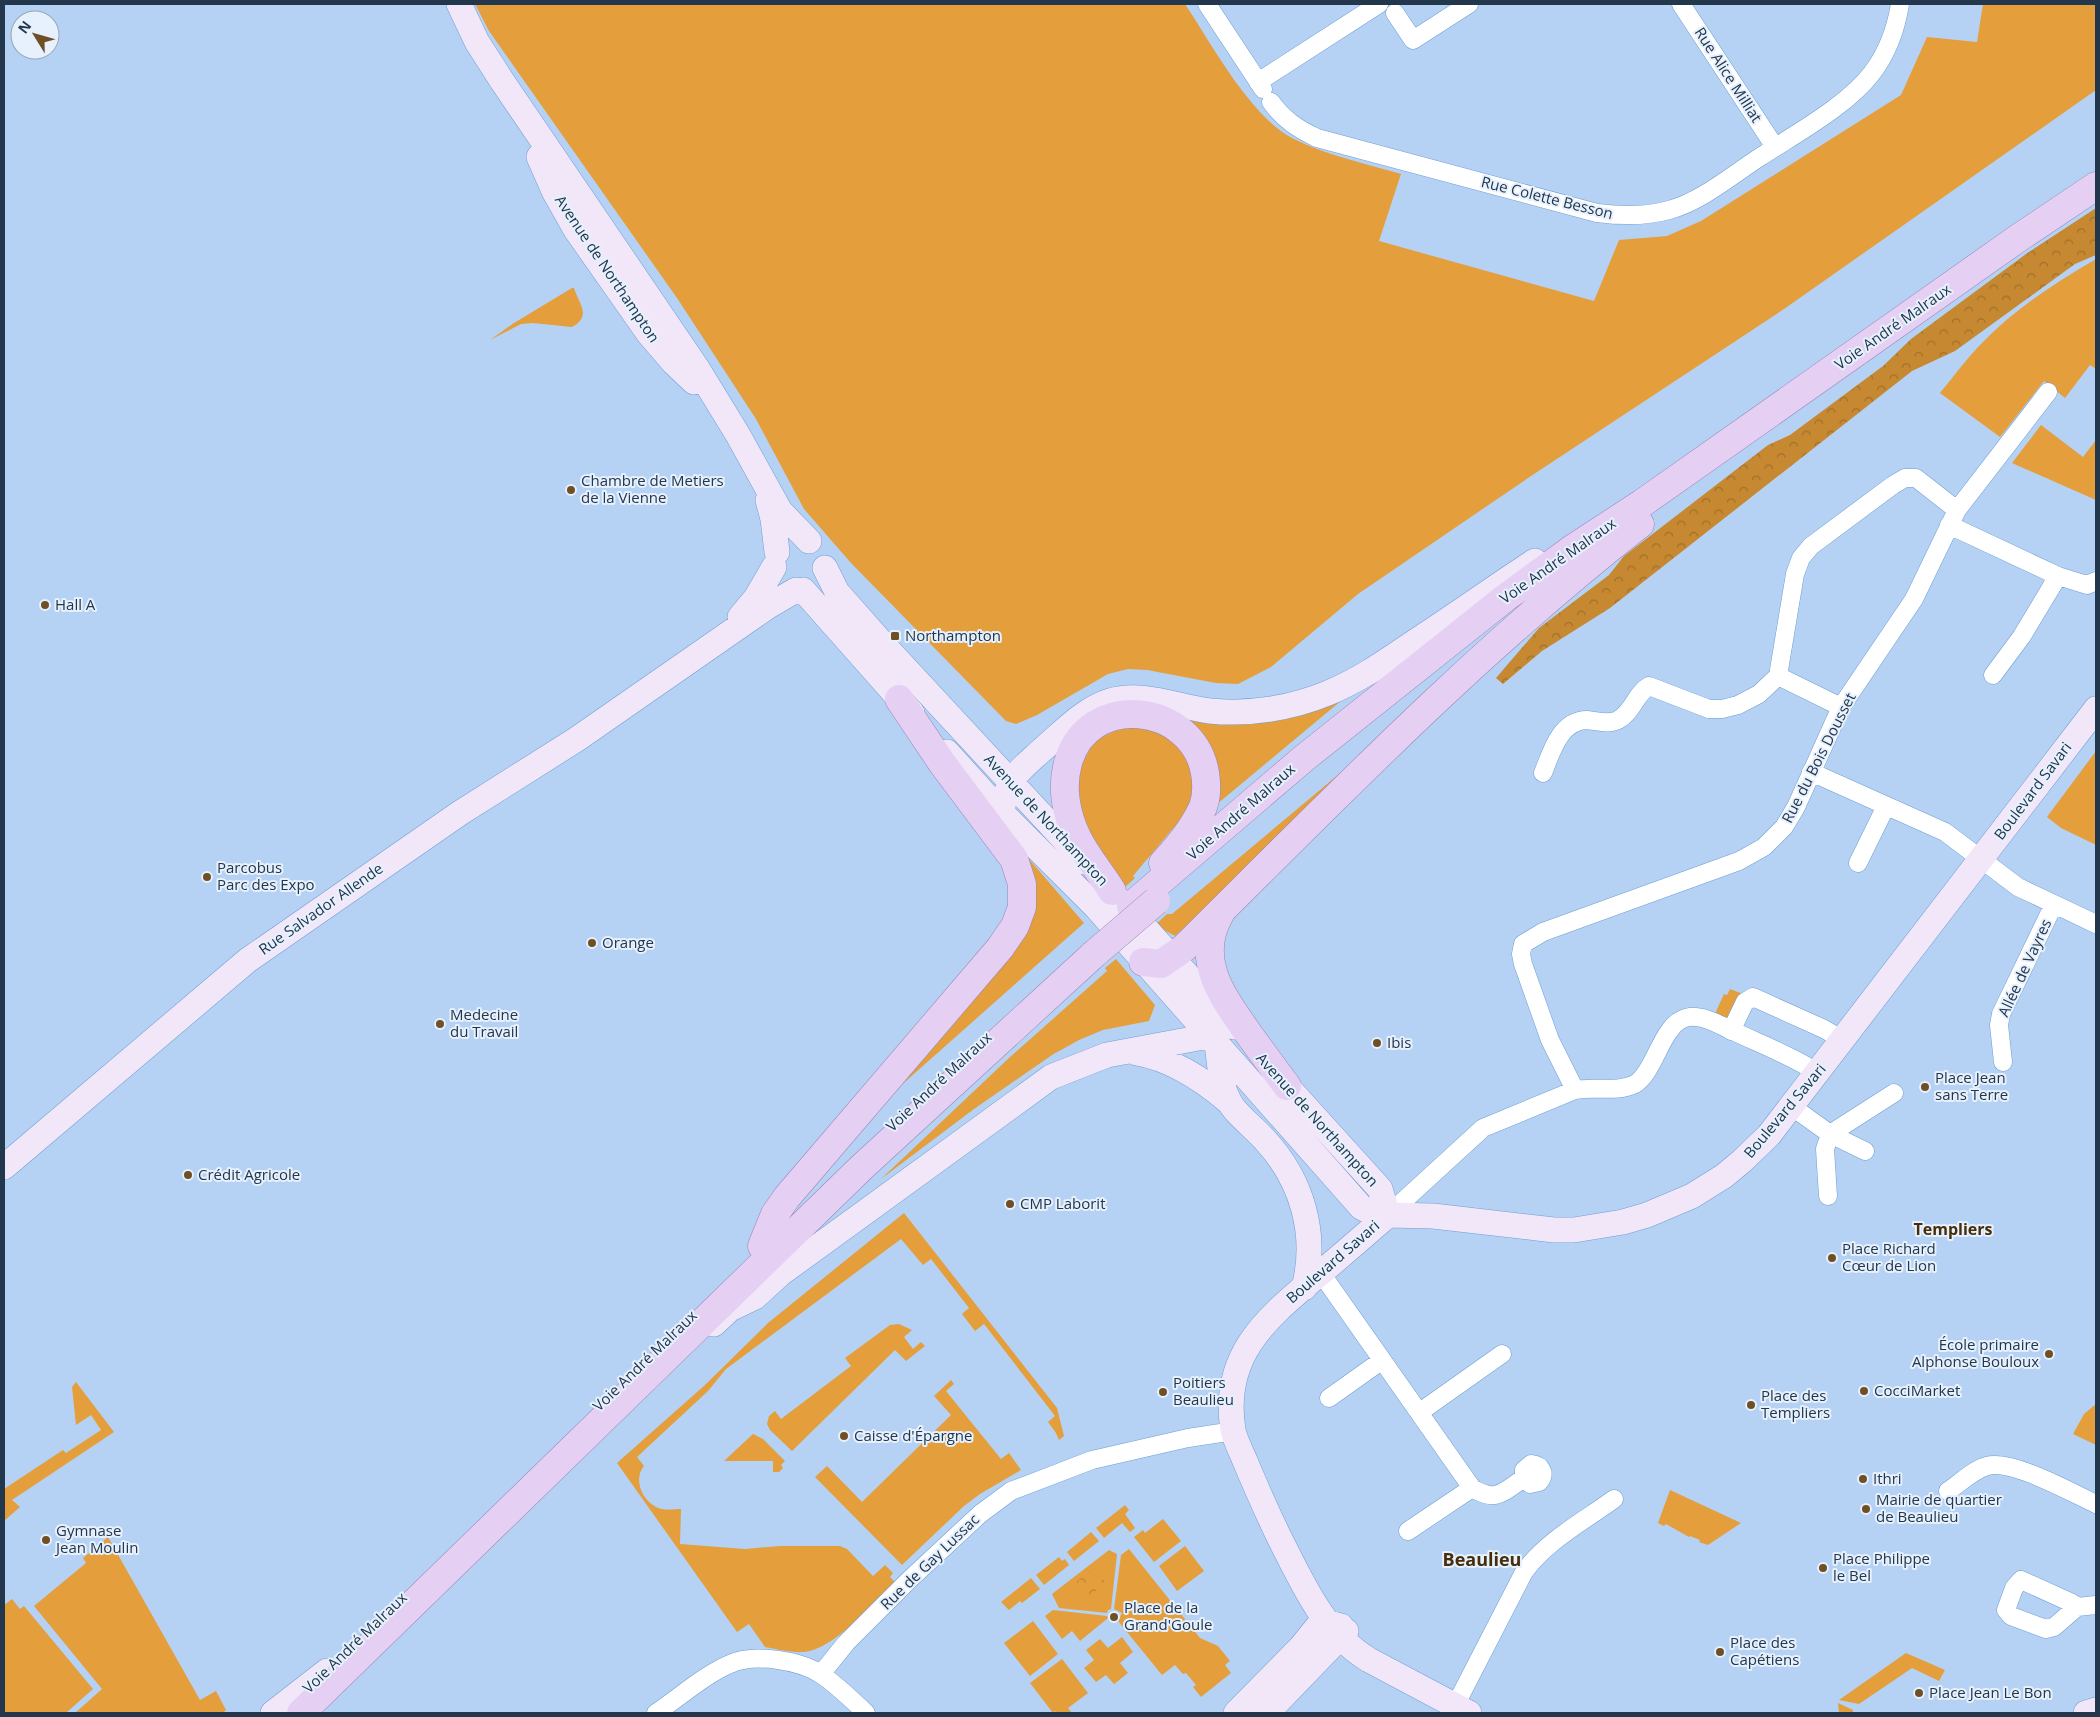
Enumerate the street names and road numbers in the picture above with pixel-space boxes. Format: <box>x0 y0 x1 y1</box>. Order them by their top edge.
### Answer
street label: Rue Alice Milliat <box>1691 23 1767 126</box>
street label: Rue Colette Besson <box>1479 171 1615 223</box>
street label: Avenue de Northampton <box>551 191 665 346</box>
street label: Voie André Malraux <box>1830 278 1955 374</box>
street label: Voie André Malraux <box>1495 512 1620 608</box>
street label: Rue du Bois Dousset <box>1777 689 1860 826</box>
street label: Boulevard Savari <box>1989 737 2076 843</box>
street label: Avenue de Northampton <box>980 749 1113 890</box>
street label: Voie André Malraux <box>1182 758 1299 864</box>
street label: Rue Salvador Allende <box>254 858 387 959</box>
street label: Allée de Vayres <box>1993 915 2056 1020</box>
street label: Voie André Malraux <box>881 1027 996 1135</box>
street label: Avenue de Northampton <box>1252 1048 1383 1191</box>
street label: Boulevard Savari <box>1739 1059 1830 1162</box>
street label: Boulevard Savari <box>1281 1215 1383 1307</box>
street label: Voie André Malraux <box>588 1305 701 1415</box>
street label: Rue de Gay Lussac <box>876 1509 983 1614</box>
street label: Voie André Malraux <box>298 1587 411 1697</box>

